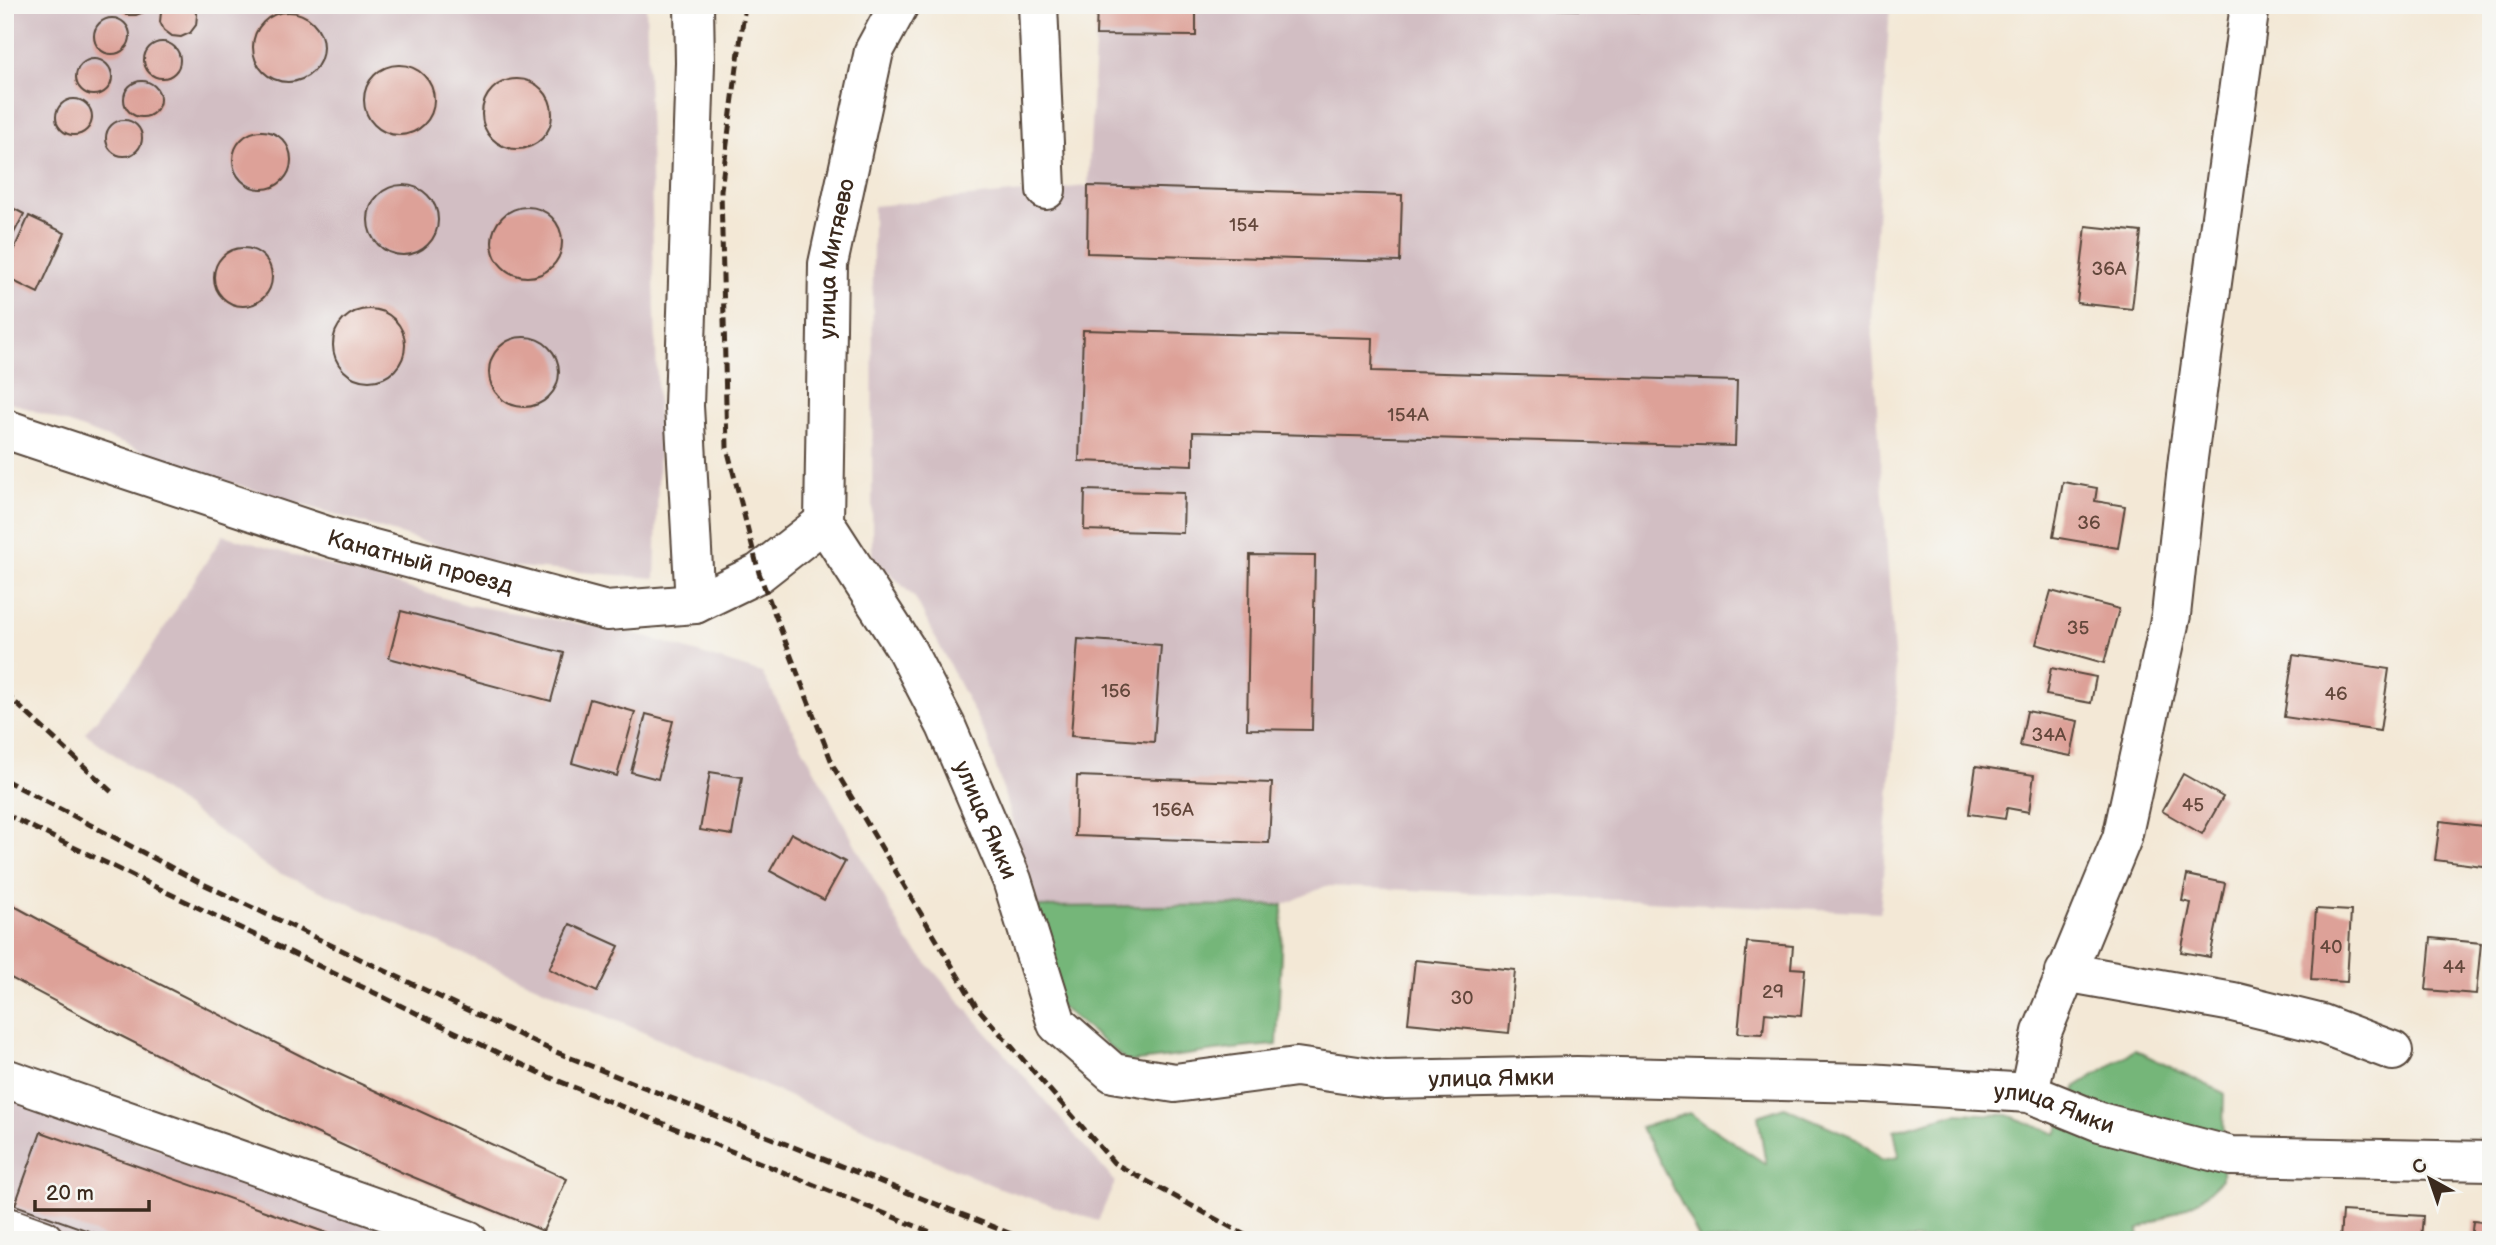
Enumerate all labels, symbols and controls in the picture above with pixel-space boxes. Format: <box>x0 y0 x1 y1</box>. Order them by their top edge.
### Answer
street label: улица Митяево <box>814 176 861 339</box>
house number: 154 <box>1229 214 1259 237</box>
house number: 36А <box>2092 258 2127 281</box>
house number: 154А <box>1387 404 1429 427</box>
house number: 36 <box>2077 512 2101 535</box>
street label: Канатный проезд <box>323 524 516 600</box>
house number: 35 <box>2067 617 2089 640</box>
house number: 156 <box>1101 680 1131 703</box>
house number: 46 <box>2324 683 2348 706</box>
house number: 34А <box>2032 724 2067 747</box>
street label: улица Ямки <box>948 757 1023 884</box>
house number: 45 <box>2182 794 2204 817</box>
house number: 156А <box>1152 799 1194 822</box>
house number: 40 <box>2320 936 2342 959</box>
house number: 44 <box>2442 956 2466 979</box>
house number: 29 <box>1762 981 1784 1004</box>
house number: 30 <box>1451 987 1473 1010</box>
street label: улица Ямки <box>1428 1063 1555 1094</box>
street label: улица Ямки <box>1993 1078 2117 1140</box>
north arrow <box>2394 1144 2464 1214</box>
text: С <box>2408 1154 2432 1180</box>
scale bar <box>35 1168 149 1212</box>
text: 20 m <box>46 1181 94 1206</box>

